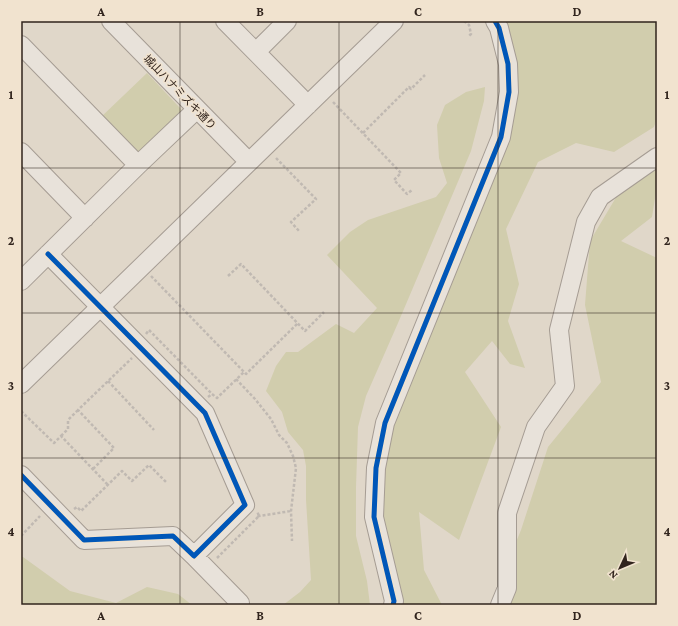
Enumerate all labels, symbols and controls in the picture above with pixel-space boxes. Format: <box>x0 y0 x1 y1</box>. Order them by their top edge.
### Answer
text: A <box>96 4 105 19</box>
text: B <box>256 4 264 19</box>
text: C <box>414 4 422 19</box>
text: D <box>573 4 582 19</box>
street label: 城山ハナミズキ通り <box>141 52 219 132</box>
text: 1 <box>9 87 14 102</box>
text: 1 <box>665 87 670 102</box>
text: 2 <box>8 233 15 248</box>
text: 2 <box>664 233 671 248</box>
text: 3 <box>8 378 14 393</box>
text: 3 <box>664 378 670 393</box>
text: 4 <box>7 524 15 539</box>
text: 4 <box>663 524 671 539</box>
north arrow <box>600 548 640 588</box>
text: N <box>606 568 620 582</box>
text: A <box>96 608 105 623</box>
text: B <box>256 608 264 623</box>
text: C <box>414 608 422 623</box>
text: D <box>573 608 582 623</box>

